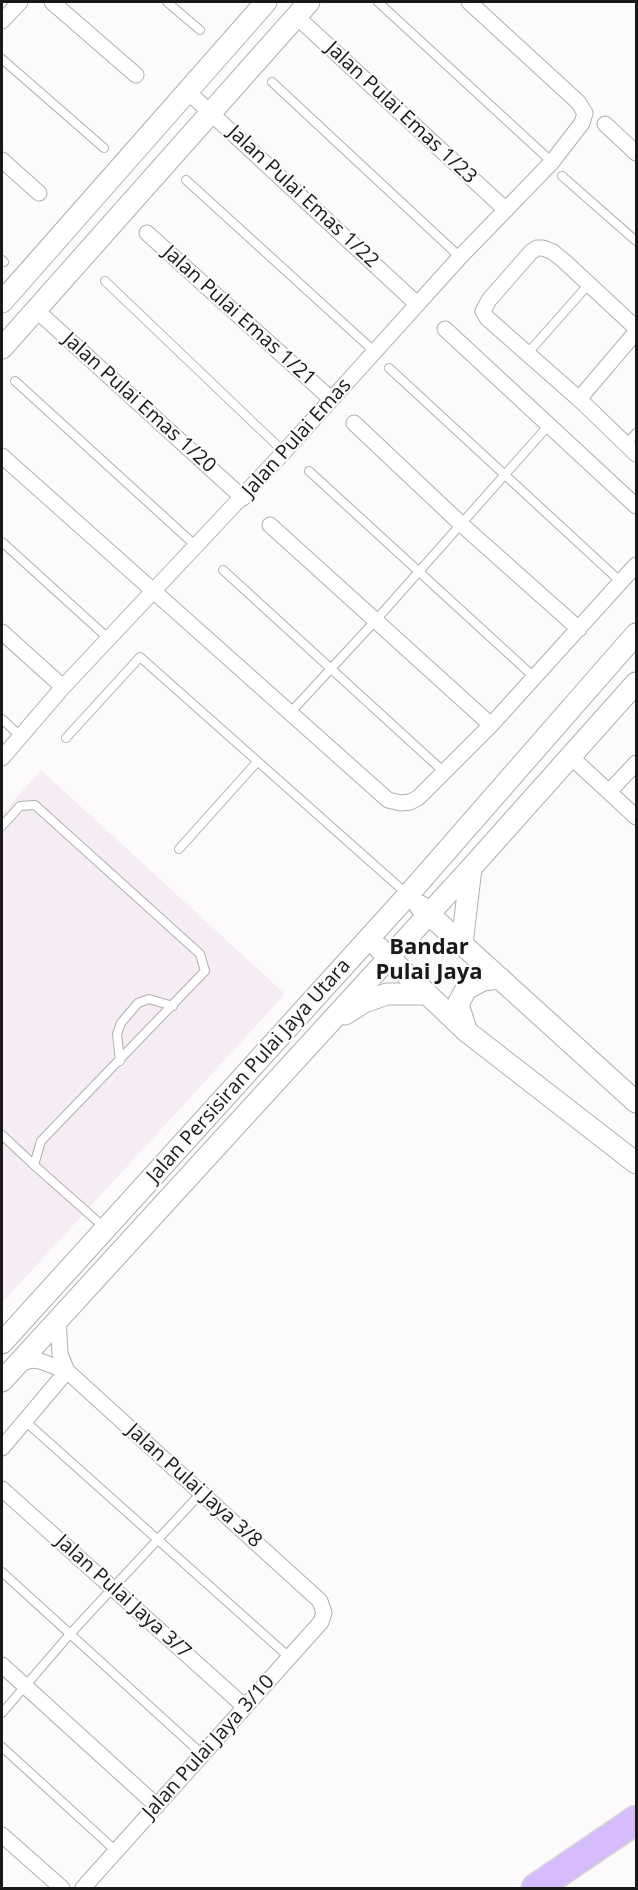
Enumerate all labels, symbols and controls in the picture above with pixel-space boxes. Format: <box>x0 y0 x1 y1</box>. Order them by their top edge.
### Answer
street label: Jalan Pulai Emas 1/23 <box>320 37 482 189</box>
street label: Jalan Pulai Emas 1/22 <box>222 121 384 273</box>
street label: Jalan Pulai Emas 1/21 <box>157 241 321 391</box>
street label: Jalan Pulai Emas 1/20 <box>57 328 221 478</box>
street label: Jalan Pulai Emas <box>238 374 356 502</box>
district label: Bandar Pulai Jaya <box>375 935 483 986</box>
street label: Jalan Persisiran Pulai Jaya Utara <box>142 954 356 1188</box>
street label: Jalan Pulai Jaya 3/8 <box>121 1419 267 1553</box>
street label: Jalan Pulai Jaya 3/7 <box>50 1530 196 1664</box>
street label: Jalan Pulai Jaya 3/10 <box>138 1670 280 1824</box>

